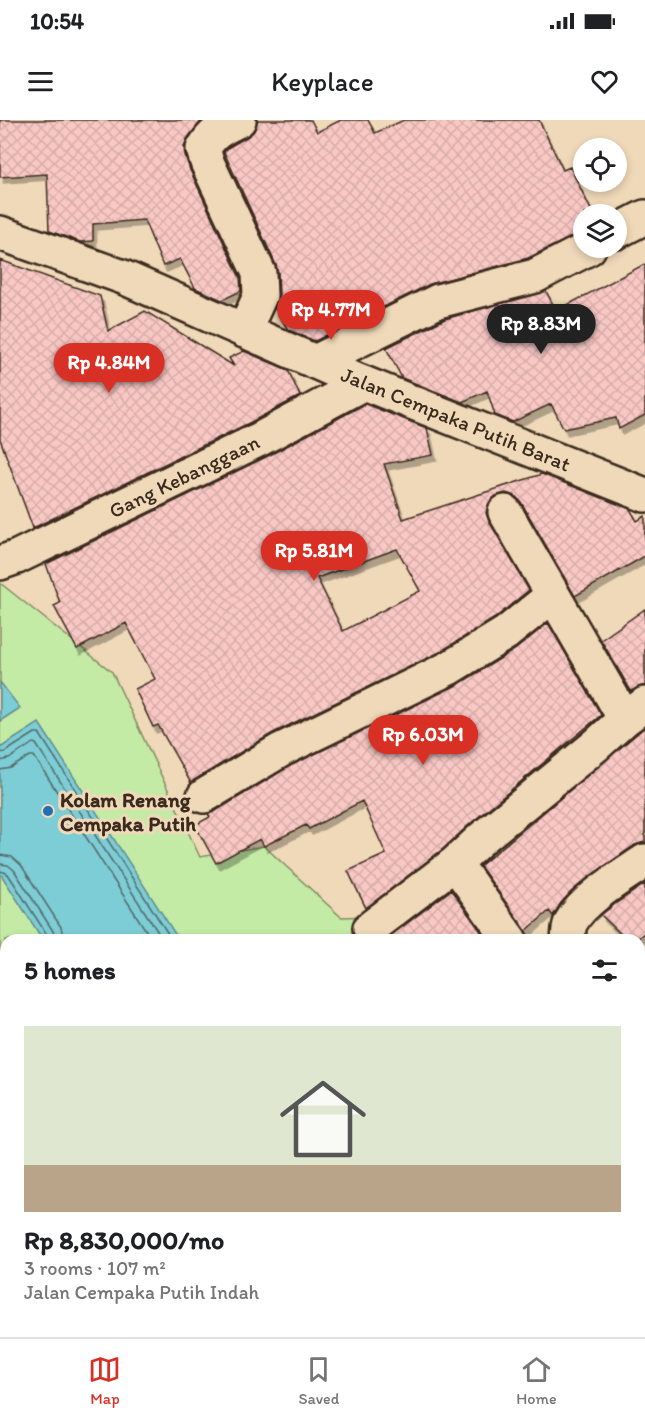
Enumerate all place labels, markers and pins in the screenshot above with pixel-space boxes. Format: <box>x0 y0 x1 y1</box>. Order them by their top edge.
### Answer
pin: Rp 4.77M <box>269 290 393 341</box>
pin: Rp 8.83M <box>479 304 603 355</box>
pin: Rp 4.84M <box>47 343 171 394</box>
pin: Rp 5.81M <box>252 531 376 582</box>
pin: Rp 6.03M <box>361 715 485 766</box>
place label: Kolam Renang Cempaka Putih <box>60 787 196 837</box>
marker: Kolam Renang Cempaka Putih <box>41 804 55 818</box>

